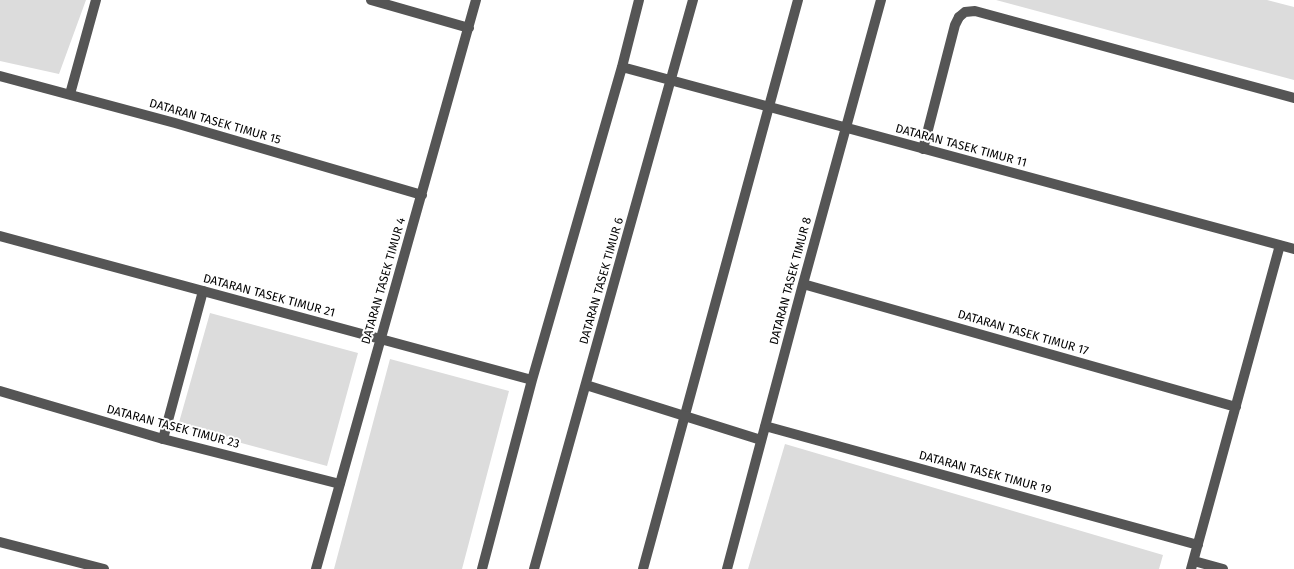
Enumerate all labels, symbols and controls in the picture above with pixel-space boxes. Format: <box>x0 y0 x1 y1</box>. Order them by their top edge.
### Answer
street label: DATARAN TASEK TIMUR 15 <box>148 96 282 148</box>
street label: DATARAN TASEK TIMUR 11 <box>894 122 1028 170</box>
street label: DATARAN TASEK TIMUR 4 <box>359 216 409 346</box>
street label: DATARAN TASEK TIMUR 6 <box>577 216 627 346</box>
street label: DATARAN TASEK TIMUR 8 <box>767 216 815 346</box>
street label: DATARAN TASEK TIMUR 21 <box>202 271 336 321</box>
street label: DATARAN TASEK TIMUR 17 <box>956 307 1090 359</box>
street label: DATARAN TASEK TIMUR 23 <box>105 402 241 452</box>
street label: DATARAN TASEK TIMUR 19 <box>917 448 1053 498</box>

